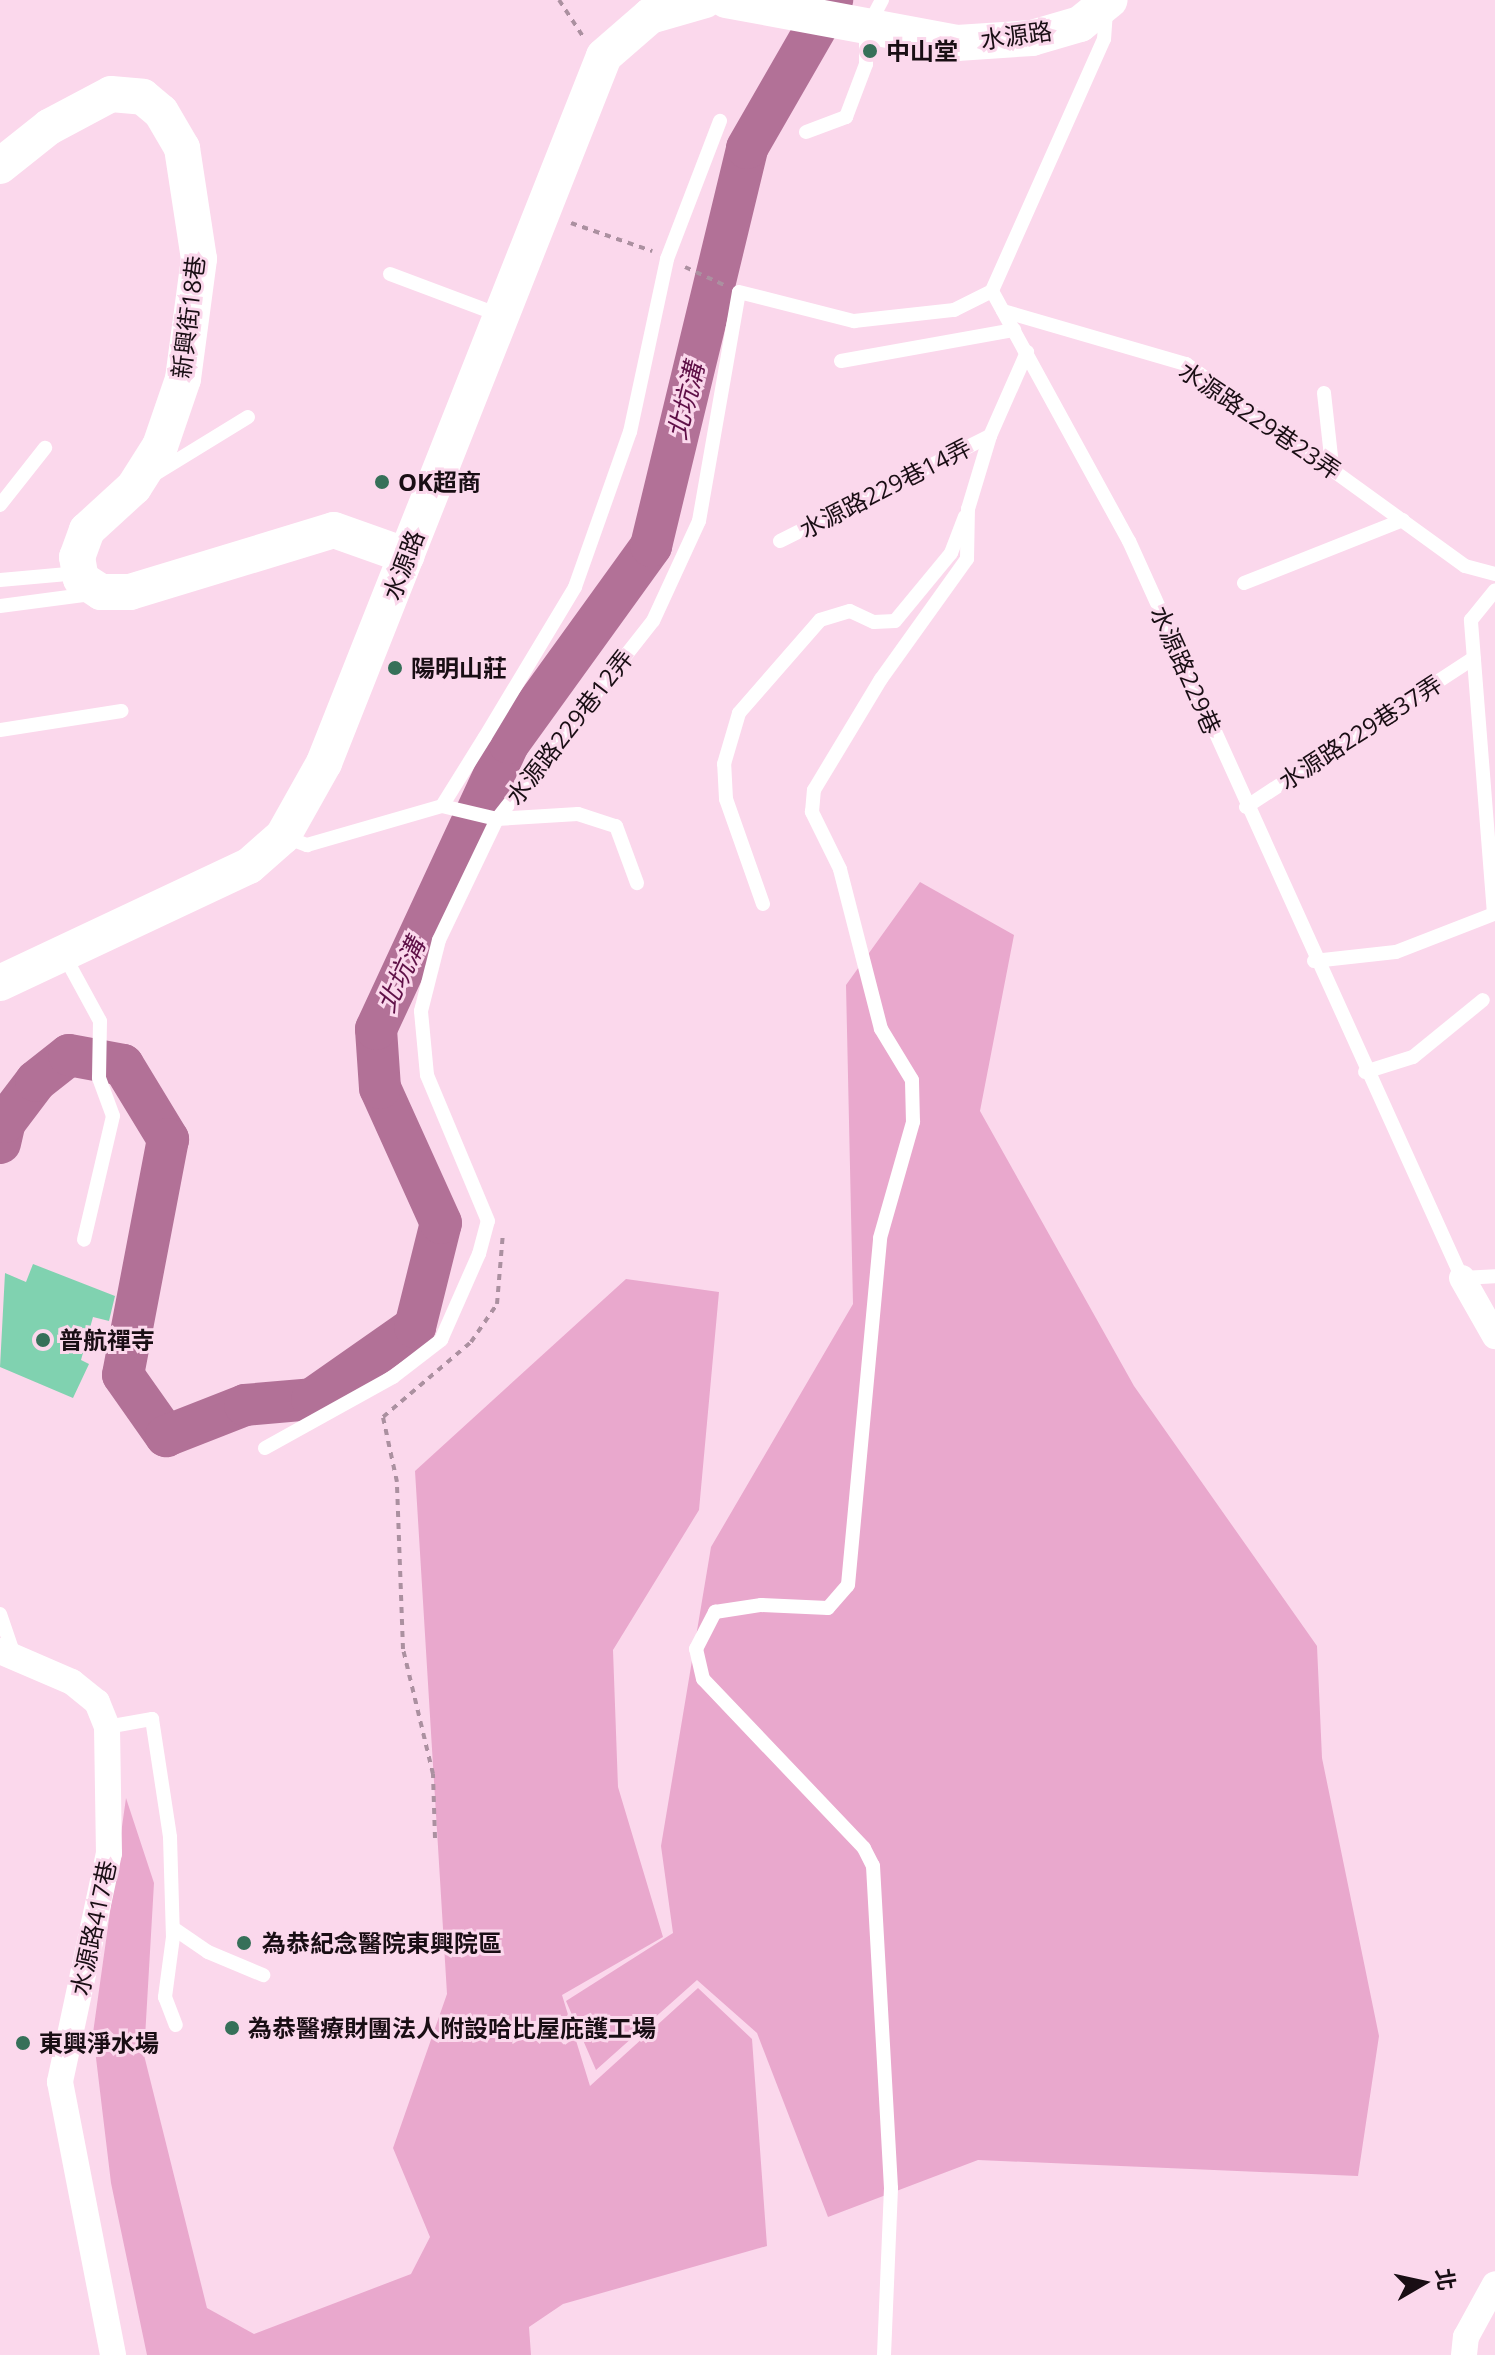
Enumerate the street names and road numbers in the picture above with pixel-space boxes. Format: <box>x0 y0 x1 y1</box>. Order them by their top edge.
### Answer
street label: 水源路 <box>978 16 1054 54</box>
street label: 新興街18巷 <box>166 254 210 380</box>
street label: 水源路229巷23弄 <box>1174 355 1346 485</box>
street label: 水源路229巷14弄 <box>794 432 976 544</box>
street label: 水源路 <box>377 526 429 604</box>
street label: 水源路229巷 <box>1145 601 1227 739</box>
street label: 水源路229巷12弄 <box>500 644 638 810</box>
street label: 水源路229巷37弄 <box>1273 669 1447 795</box>
street label: 水源路417巷 <box>65 1858 121 1998</box>

